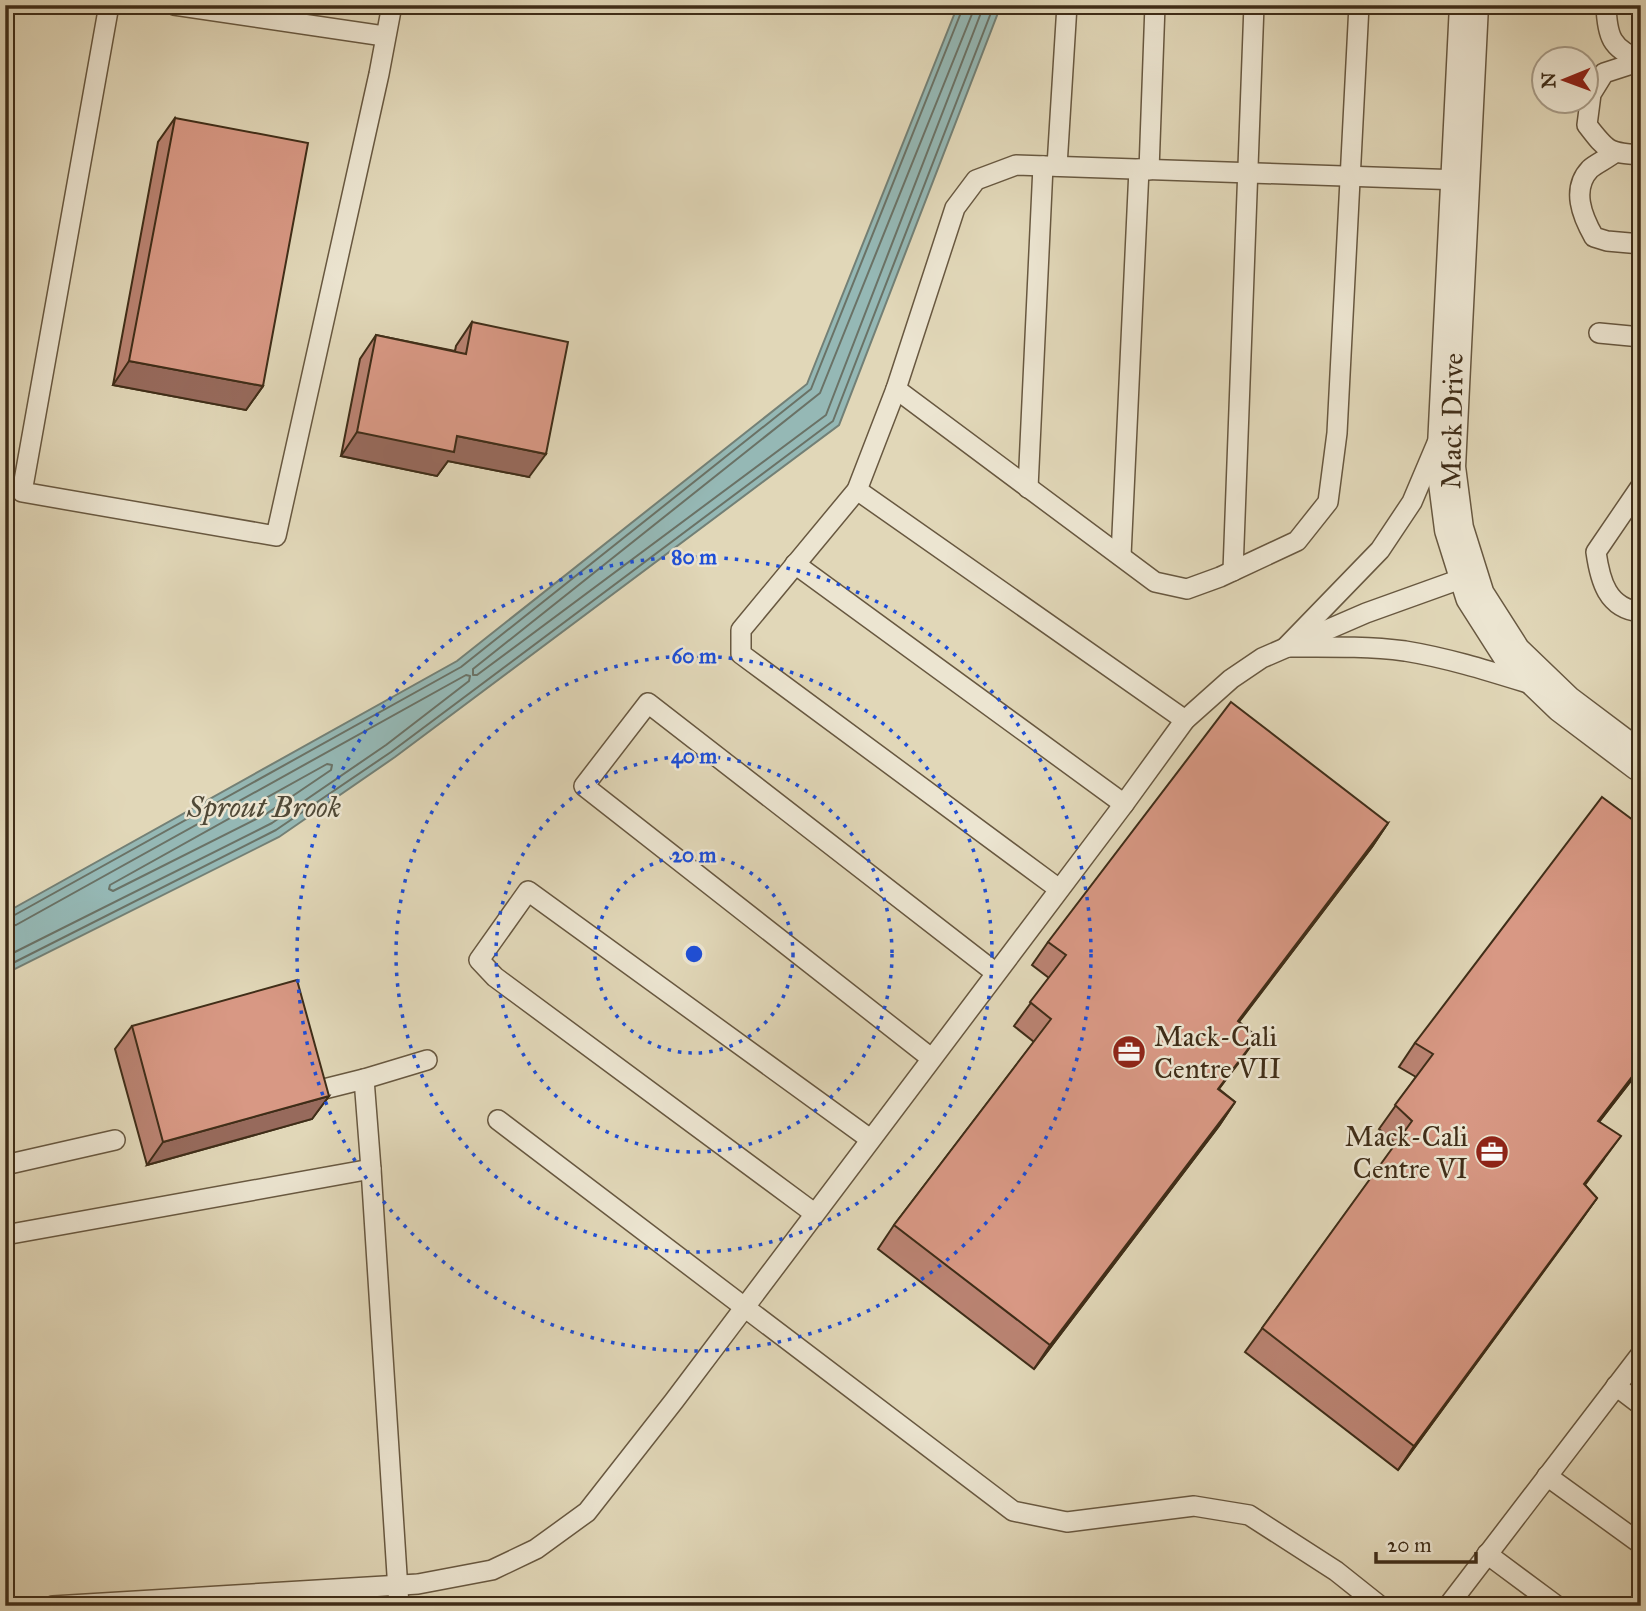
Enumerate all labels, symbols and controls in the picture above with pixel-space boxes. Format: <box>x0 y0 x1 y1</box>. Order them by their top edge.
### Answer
north arrow <box>1530 46 1600 116</box>
text: N <box>1537 72 1560 89</box>
street label: Mack Drive <box>1433 353 1471 489</box>
text: 80 m <box>671 544 717 570</box>
text: 60 m <box>671 643 717 669</box>
text: 40 m <box>671 743 717 769</box>
water label: Sprout Brook <box>186 789 341 826</box>
text: 20 m <box>672 842 717 868</box>
centre of rings <box>682 942 706 966</box>
place label: Mack-Cali Centre VII <box>1154 1019 1281 1086</box>
office icon: Mack-Cali Centre VII <box>1110 1033 1148 1071</box>
place label: Mack-Cali Centre VI <box>1345 1119 1468 1186</box>
office icon: Mack-Cali Centre VI <box>1473 1133 1511 1171</box>
scale bar <box>1376 1520 1476 1564</box>
text: 20 m <box>1387 1532 1432 1558</box>

